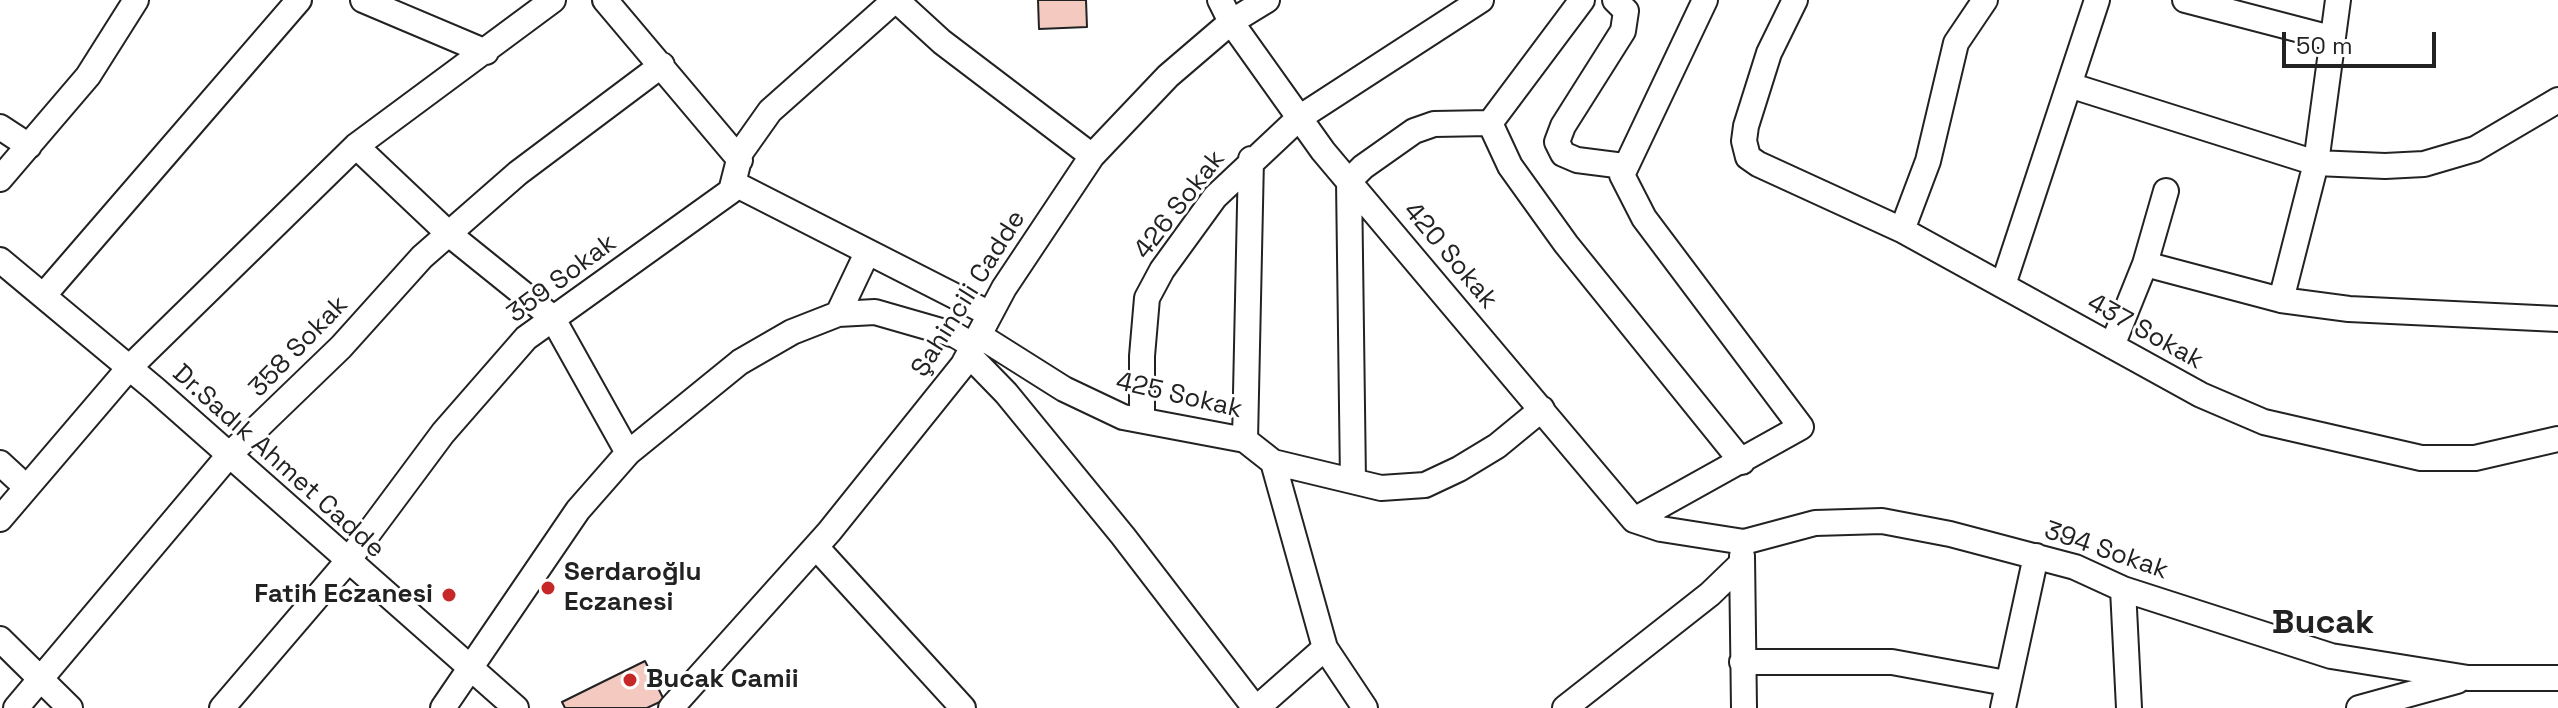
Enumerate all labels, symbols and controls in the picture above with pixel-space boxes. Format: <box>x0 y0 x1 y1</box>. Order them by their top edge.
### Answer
scale bar <box>2286 16 2440 66</box>
text: 50 m <box>2296 30 2353 61</box>
street label: 426 Sokak <box>1128 145 1232 265</box>
street label: 420 Sokak <box>1396 196 1504 316</box>
street label: Şahincili Cadde <box>905 205 1033 383</box>
street label: 359 Sokak <box>501 228 623 330</box>
street label: 437 Sokak <box>2081 287 2209 377</box>
street label: 358 Sokak <box>243 290 355 404</box>
street label: Dr.Sadık Ahmet Cadde <box>166 359 390 565</box>
street label: 425 Sokak <box>1113 366 1245 426</box>
street label: 394 Sokak <box>2040 515 2172 587</box>
place label: Serdaroğlu Eczanesi <box>564 557 701 618</box>
place label: Fatih Eczanesi <box>254 579 433 611</box>
marker: Serdaroğlu Eczanesi <box>539 579 557 597</box>
marker: Fatih Eczanesi <box>440 586 458 604</box>
district label: Bucak <box>2272 604 2374 644</box>
place label: Bucak Camii <box>646 664 799 696</box>
marker: Bucak Camii <box>621 671 639 689</box>

